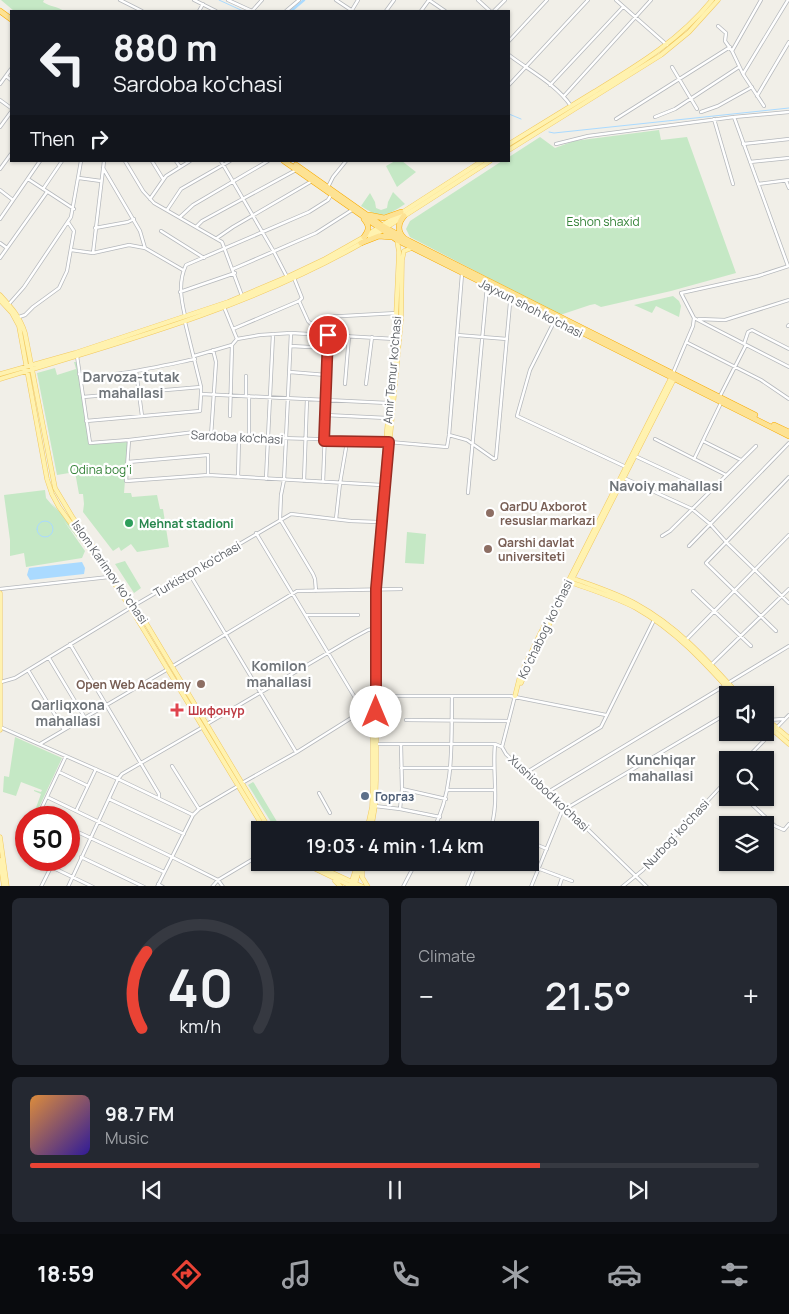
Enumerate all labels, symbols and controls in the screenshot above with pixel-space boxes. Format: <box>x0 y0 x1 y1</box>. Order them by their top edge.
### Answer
text: 880 m <box>113 24 217 72</box>
icon: left <box>30 30 95 95</box>
text: Sardoba ko'chasi <box>113 69 283 99</box>
icon: right <box>85 125 113 153</box>
text: Then <box>30 126 75 152</box>
park label: Eshon shaxid <box>566 213 640 230</box>
street label: Jayxun shoh ko'chasi <box>476 274 586 342</box>
pin <box>307 314 349 356</box>
street label: Amir Temur ko'chasi <box>379 315 405 425</box>
icon: arrive <box>314 321 342 349</box>
district label: Darvoza-tutak mahallasi <box>83 367 180 402</box>
street label: Sardoba ko'chasi <box>190 426 284 448</box>
park label: Odina bog'i <box>70 461 132 478</box>
district label: Navoiy mahallasi <box>609 476 723 495</box>
place label: QarDU Axborot resuslar markazi <box>500 498 596 529</box>
marker: QarDU Axborot resuslar markazi <box>484 507 496 519</box>
place label: Mehnat stadioni <box>139 515 234 532</box>
street label: Islom Karimov ko‘chasi <box>68 517 152 627</box>
marker: Mehnat stadioni <box>123 517 135 529</box>
place label: Qarshi davlat universiteti <box>498 534 574 565</box>
street label: Turkiston ko'chasi <box>150 537 244 601</box>
marker: Qarshi davlat universiteti <box>482 543 494 555</box>
street label: Ko‘chabog‘ ko‘chasi <box>514 577 576 681</box>
district label: Komilon mahallasi <box>247 656 311 691</box>
place label: Open Web Academy <box>76 676 191 693</box>
marker: Open Web Academy <box>195 678 207 690</box>
position arrow <box>349 685 401 737</box>
map controls <box>719 686 774 871</box>
button: sound <box>719 686 774 741</box>
district label: Qarliqxona mahallasi <box>31 695 105 730</box>
place label: Шифонур <box>188 702 245 719</box>
marker: Шифонур <box>170 703 184 717</box>
district label: Kunchiqar mahallasi <box>627 750 696 785</box>
street label: Xusniobod ko'chasi <box>505 751 593 835</box>
button: search <box>719 751 774 806</box>
place label: Горгаз <box>375 788 414 805</box>
marker: Горгаз <box>359 790 371 802</box>
street label: Nurbog' ko'chasi <box>639 795 713 873</box>
speed limit sign: 50 <box>15 806 80 871</box>
button: layers <box>719 816 774 871</box>
text: 19:03 · 4 min · 1.4 km <box>306 833 484 859</box>
text: Climate <box>419 945 475 967</box>
text: 40 <box>167 952 233 1023</box>
text: 21.5° <box>545 969 632 1021</box>
text: − <box>419 977 434 1015</box>
text: + <box>743 977 759 1015</box>
text: km/h <box>179 1014 221 1038</box>
text: 98.7 FM <box>105 1101 174 1127</box>
text: Music <box>105 1127 149 1149</box>
icon: previous <box>138 1176 166 1204</box>
icon: pause <box>381 1176 409 1204</box>
icon: next <box>624 1176 652 1204</box>
icon: directions <box>169 1257 204 1292</box>
icon: music <box>279 1257 314 1292</box>
icon: phone <box>388 1257 423 1292</box>
icon: climate <box>498 1257 533 1292</box>
icon: car <box>607 1257 642 1292</box>
icon: filters <box>717 1257 752 1292</box>
text: 18:59 <box>37 1259 94 1289</box>

